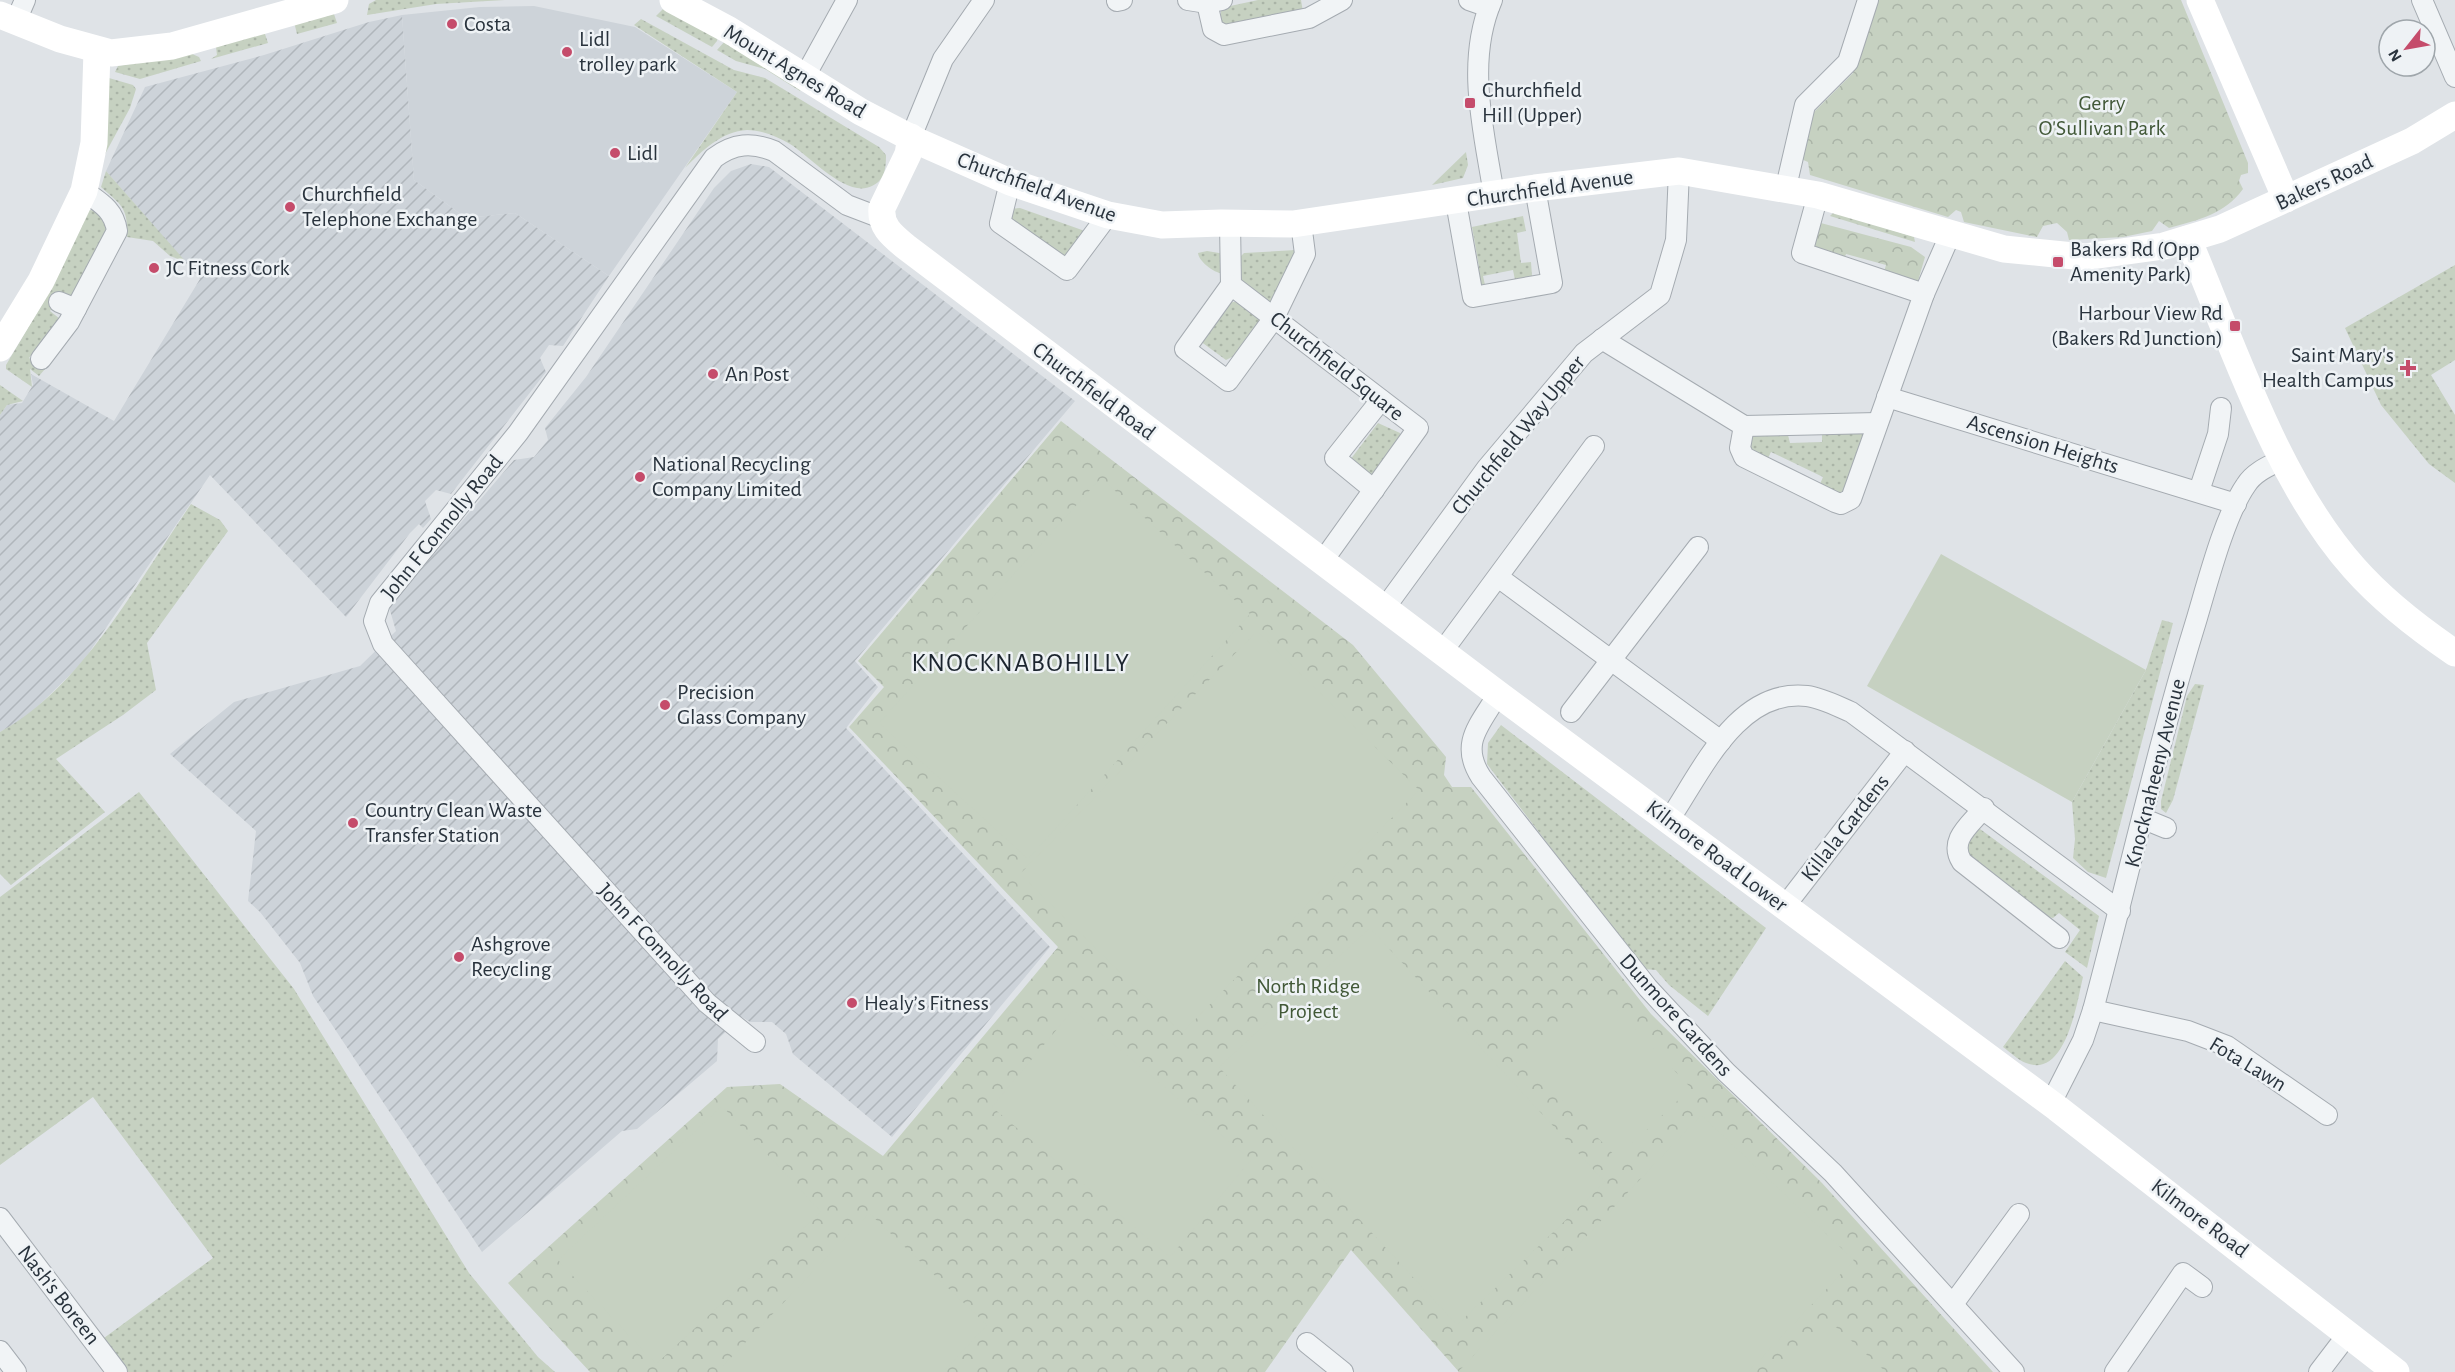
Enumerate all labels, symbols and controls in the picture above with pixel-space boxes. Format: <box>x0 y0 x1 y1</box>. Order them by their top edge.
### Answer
place label: Costa <box>464 13 511 35</box>
marker: Costa <box>445 17 459 31</box>
north arrow <box>2377 18 2437 78</box>
street label: Mount Agnes Road <box>720 20 870 122</box>
place label: Lidl trolley park <box>579 28 676 75</box>
marker: Lidl trolley park <box>560 45 574 59</box>
text: N <box>2385 46 2405 64</box>
place label: Churchfield Hill (Upper) <box>1482 79 1583 126</box>
park label: Gerry O'Sullivan Park <box>2039 92 2165 139</box>
marker: Churchfield Hill (Upper) <box>1463 96 1477 110</box>
place label: Lidl <box>627 142 658 164</box>
marker: Lidl <box>608 146 622 160</box>
street label: Churchfield Avenue <box>954 148 1120 226</box>
street label: Bakers Road <box>2272 150 2376 214</box>
street label: Churchfield Avenue <box>1465 165 1635 211</box>
place label: Churchfield Telephone Exchange <box>302 183 477 230</box>
marker: Churchfield Telephone Exchange <box>283 200 297 214</box>
place label: Bakers Rd (Opp Amenity Park) <box>2070 238 2200 285</box>
marker: Bakers Rd (Opp Amenity Park) <box>2051 255 2065 269</box>
place label: JC Fitness Cork <box>166 257 290 279</box>
marker: JC Fitness Cork <box>147 261 161 275</box>
place label: Harbour View Rd (Bakers Rd Junction) <box>2051 302 2223 349</box>
street label: Churchfield Square <box>1266 307 1408 425</box>
marker: Harbour View Rd (Bakers Rd Junction) <box>2228 319 2242 333</box>
street label: Churchfield Road <box>1029 338 1159 444</box>
place label: Saint Mary's Health Campus <box>2262 344 2394 391</box>
street label: Churchfield Way Upper <box>1447 351 1589 519</box>
marker: Saint Mary's Health Campus <box>2399 359 2417 377</box>
place label: An Post <box>725 363 789 385</box>
marker: An Post <box>706 367 720 381</box>
street label: Ascension Heights <box>1965 410 2121 478</box>
street label: John F Connolly Road <box>377 450 507 604</box>
place label: National Recycling Company Limited <box>652 453 811 500</box>
marker: National Recycling Company Limited <box>633 470 647 484</box>
district label: KNOCKNABOHILLY <box>912 650 1130 676</box>
street label: Knocknaheeny Avenue <box>2121 676 2189 870</box>
place label: Precision Glass Company <box>677 681 807 728</box>
marker: Precision Glass Company <box>658 698 672 712</box>
street label: Killala Gardens <box>1797 771 1893 885</box>
street label: Kilmore Road Lower <box>1642 796 1792 916</box>
place label: Country Clean Waste Transfer Station <box>365 799 542 846</box>
marker: Country Clean Waste Transfer Station <box>346 816 360 830</box>
street label: John F Connolly Road <box>594 879 732 1025</box>
place label: Ashgrove Recycling <box>471 933 552 980</box>
marker: Ashgrove Recycling <box>452 950 466 964</box>
street label: Dunmore Gardens <box>1615 950 1737 1080</box>
park label: North Ridge Project <box>1256 975 1360 1022</box>
place label: Healy’s Fitness <box>864 992 989 1014</box>
marker: Healy’s Fitness <box>845 996 859 1010</box>
street label: Fota Lawn <box>2206 1033 2290 1095</box>
street label: Kilmore Road <box>2147 1174 2253 1262</box>
street label: Nash's Boreen <box>14 1241 104 1349</box>

